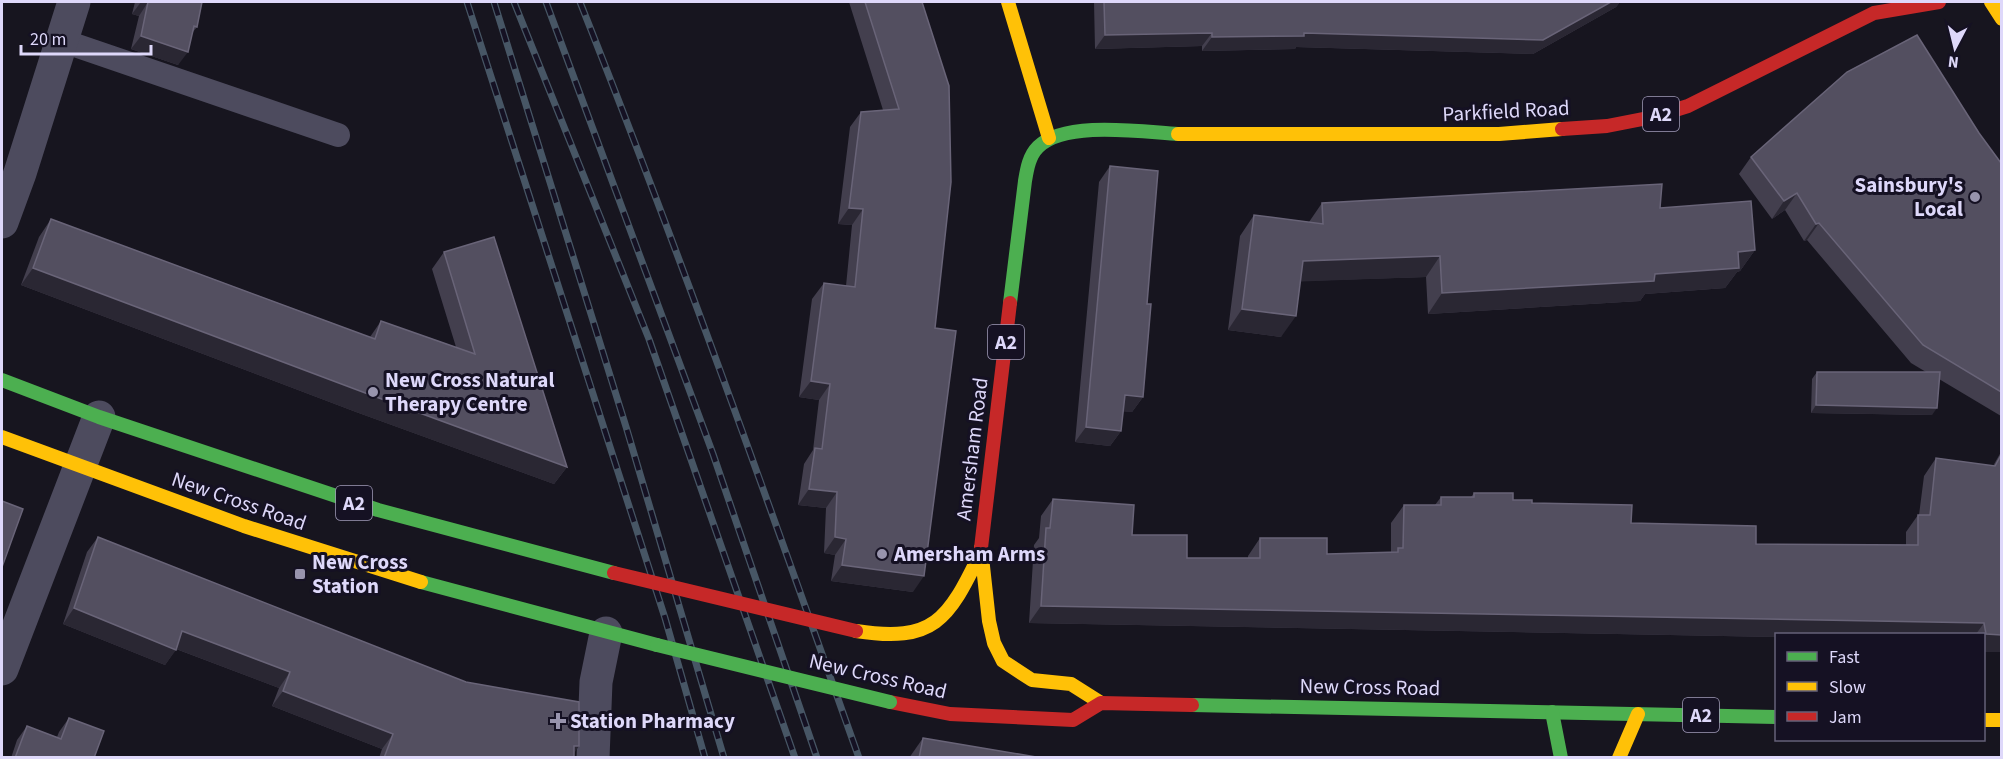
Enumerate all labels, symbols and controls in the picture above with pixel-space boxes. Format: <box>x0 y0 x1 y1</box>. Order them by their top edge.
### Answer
scale bar <box>21 18 152 56</box>
north arrow <box>1925 18 1985 78</box>
text: 20 m <box>30 27 66 52</box>
text: N <box>1947 50 1960 73</box>
street label: Parkfield Road <box>1442 93 1570 129</box>
road number: A2 <box>1643 97 1679 131</box>
place label: Sainsbury's Local <box>1855 170 1963 224</box>
marker: Sainsbury's Local <box>1968 190 1982 204</box>
road number: A2 <box>988 325 1024 359</box>
place label: New Cross Natural Therapy Centre <box>385 365 554 419</box>
street label: Amersham Road <box>948 376 996 522</box>
marker: New Cross Natural Therapy Centre <box>366 385 380 399</box>
street label: New Cross Road <box>168 464 310 538</box>
road number: A2 <box>336 486 372 520</box>
place label: Amersham Arms <box>893 539 1045 569</box>
place label: New Cross Station <box>312 547 408 601</box>
marker: Amersham Arms <box>875 547 889 561</box>
marker: New Cross Station <box>293 567 307 581</box>
legend <box>1775 633 1985 741</box>
text: Fast <box>1829 645 1860 670</box>
street label: New Cross Road <box>806 646 950 706</box>
street label: New Cross Road <box>1299 671 1441 703</box>
text: Slow <box>1829 675 1866 700</box>
road number: A2 <box>1683 698 1719 732</box>
text: Jam <box>1829 705 1862 730</box>
place label: Station Pharmacy <box>570 706 735 736</box>
marker: Station Pharmacy <box>551 714 565 728</box>

